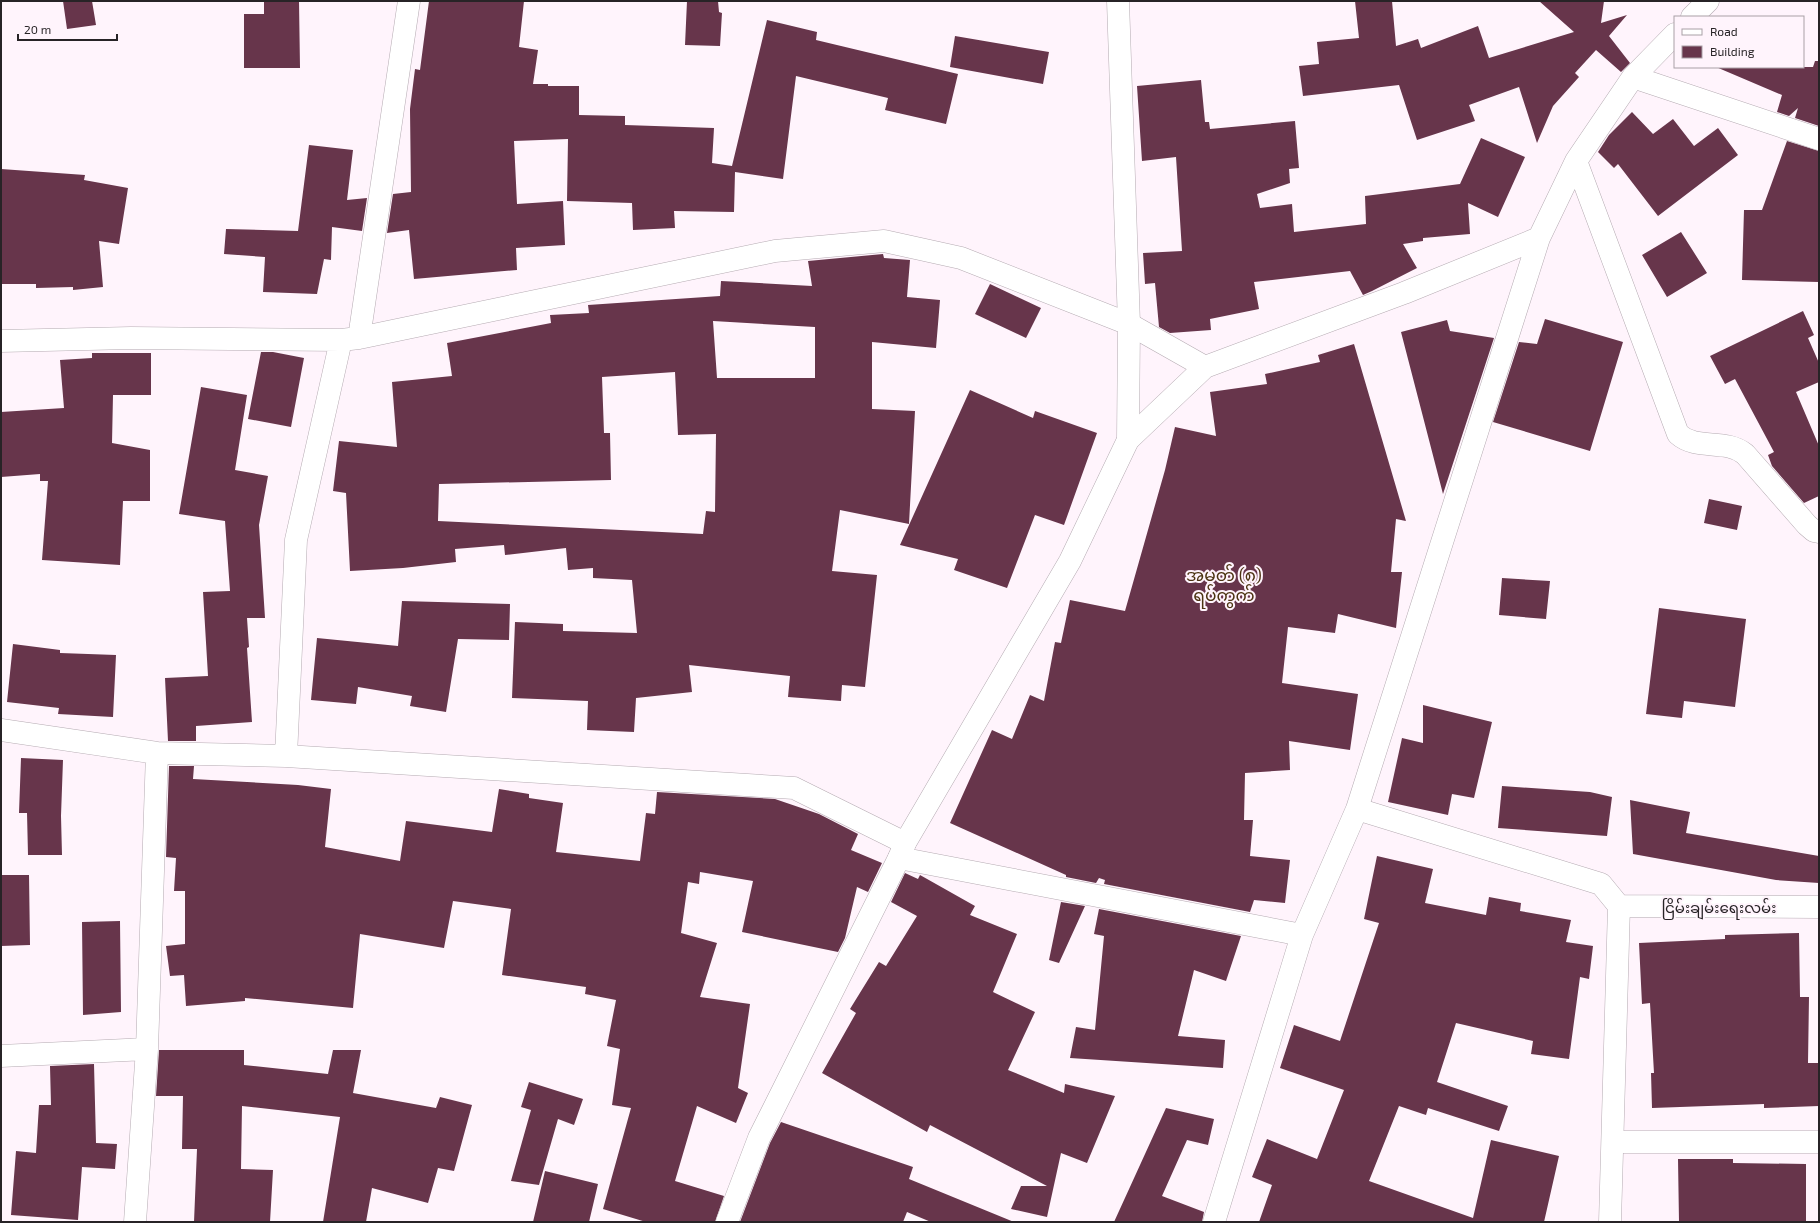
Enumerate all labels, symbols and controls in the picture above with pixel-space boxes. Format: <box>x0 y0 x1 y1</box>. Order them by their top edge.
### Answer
scale bar <box>18 16 117 42</box>
legend <box>1674 16 1804 68</box>
text: 20 m <box>24 22 51 36</box>
text: Road <box>1710 24 1738 38</box>
text: Building <box>1710 44 1755 58</box>
district label: အမှတ် (၈) ရပ်ကွက် <box>1186 564 1262 609</box>
street label: ငြိမ်းချမ်းရေးလမ်း <box>1662 898 1776 920</box>

